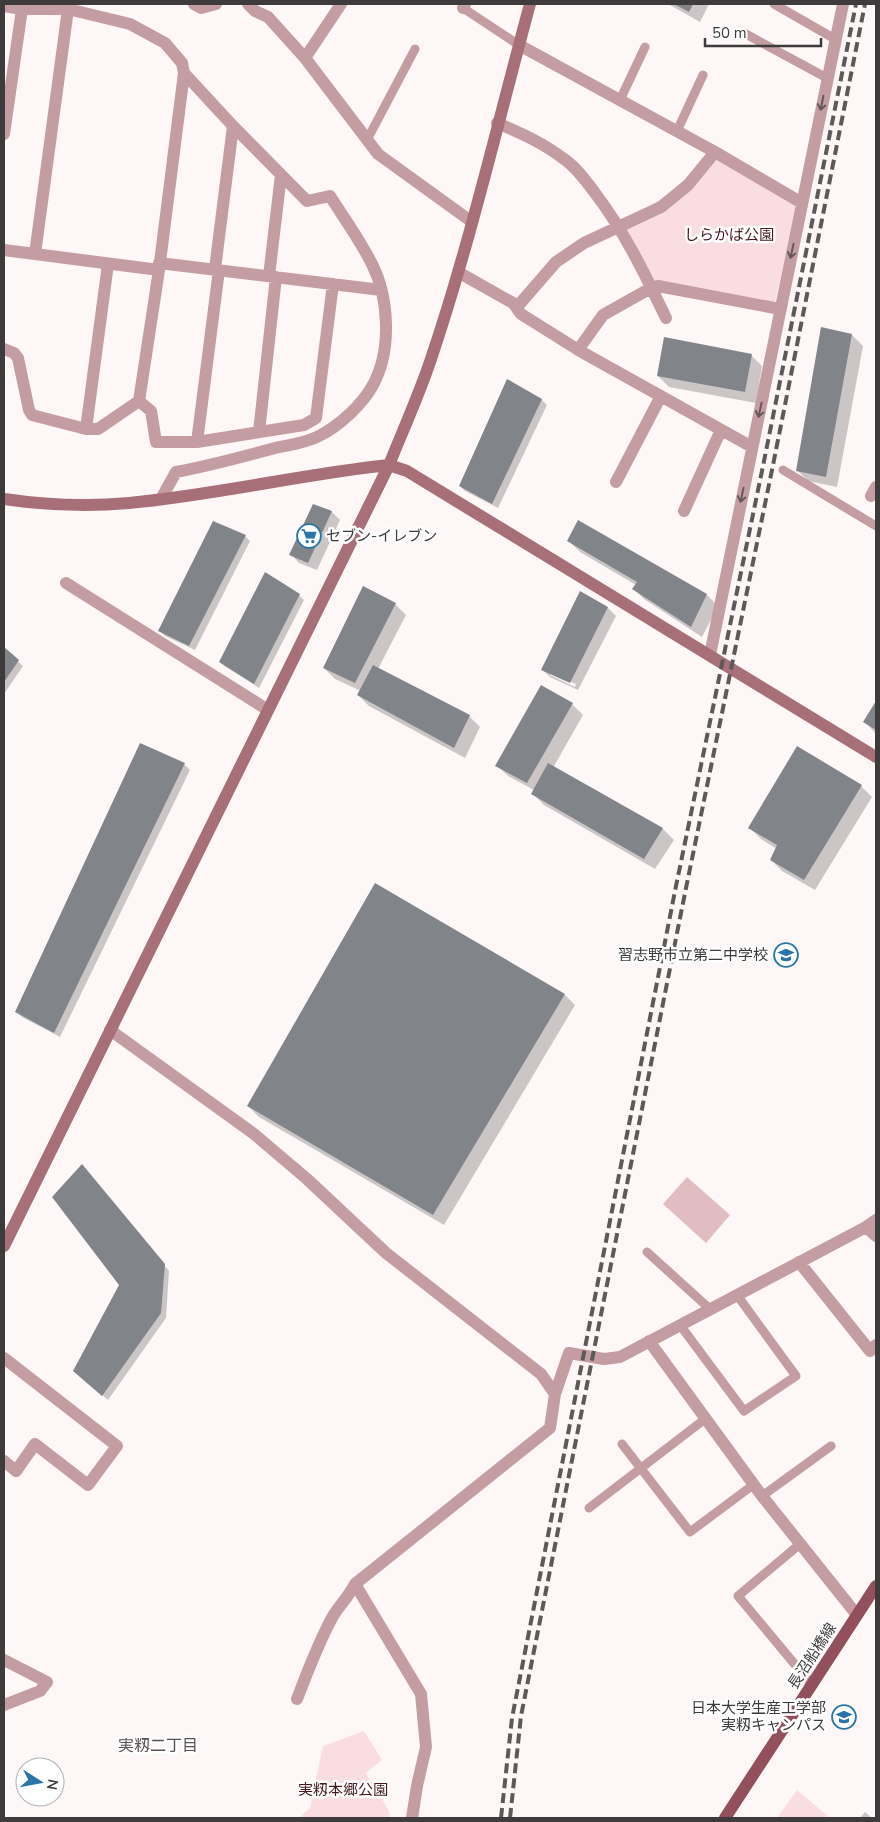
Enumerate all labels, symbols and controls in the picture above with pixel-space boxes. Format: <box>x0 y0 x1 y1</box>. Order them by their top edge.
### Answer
scale bar <box>705 15 821 47</box>
text: 50 m <box>712 23 747 43</box>
one-way arrow <box>817 95 827 111</box>
park label: しらかば公園 <box>684 225 774 245</box>
one-way arrow <box>787 242 797 258</box>
one-way arrow <box>755 402 764 418</box>
one-way arrow <box>737 487 747 503</box>
supermarket icon: セブン-イレブン <box>296 523 322 549</box>
place label: セブン-イレブン <box>326 526 437 546</box>
school or university icon: 習志野市立第二中学校 <box>773 942 799 968</box>
place label: 習志野市立第二中学校 <box>618 945 768 965</box>
street label: 長沼船橋線 <box>783 1619 841 1693</box>
place label: 日本大学生産工学部 実籾キャンパス <box>691 1698 826 1735</box>
school or university icon: 日本大学生産工学部 実籾キャンパス <box>831 1704 857 1730</box>
district label: 実籾二丁目 <box>118 1735 198 1757</box>
north arrow <box>15 1757 65 1807</box>
text: N <box>42 1777 63 1791</box>
park label: 実籾本郷公園 <box>298 1780 388 1800</box>

